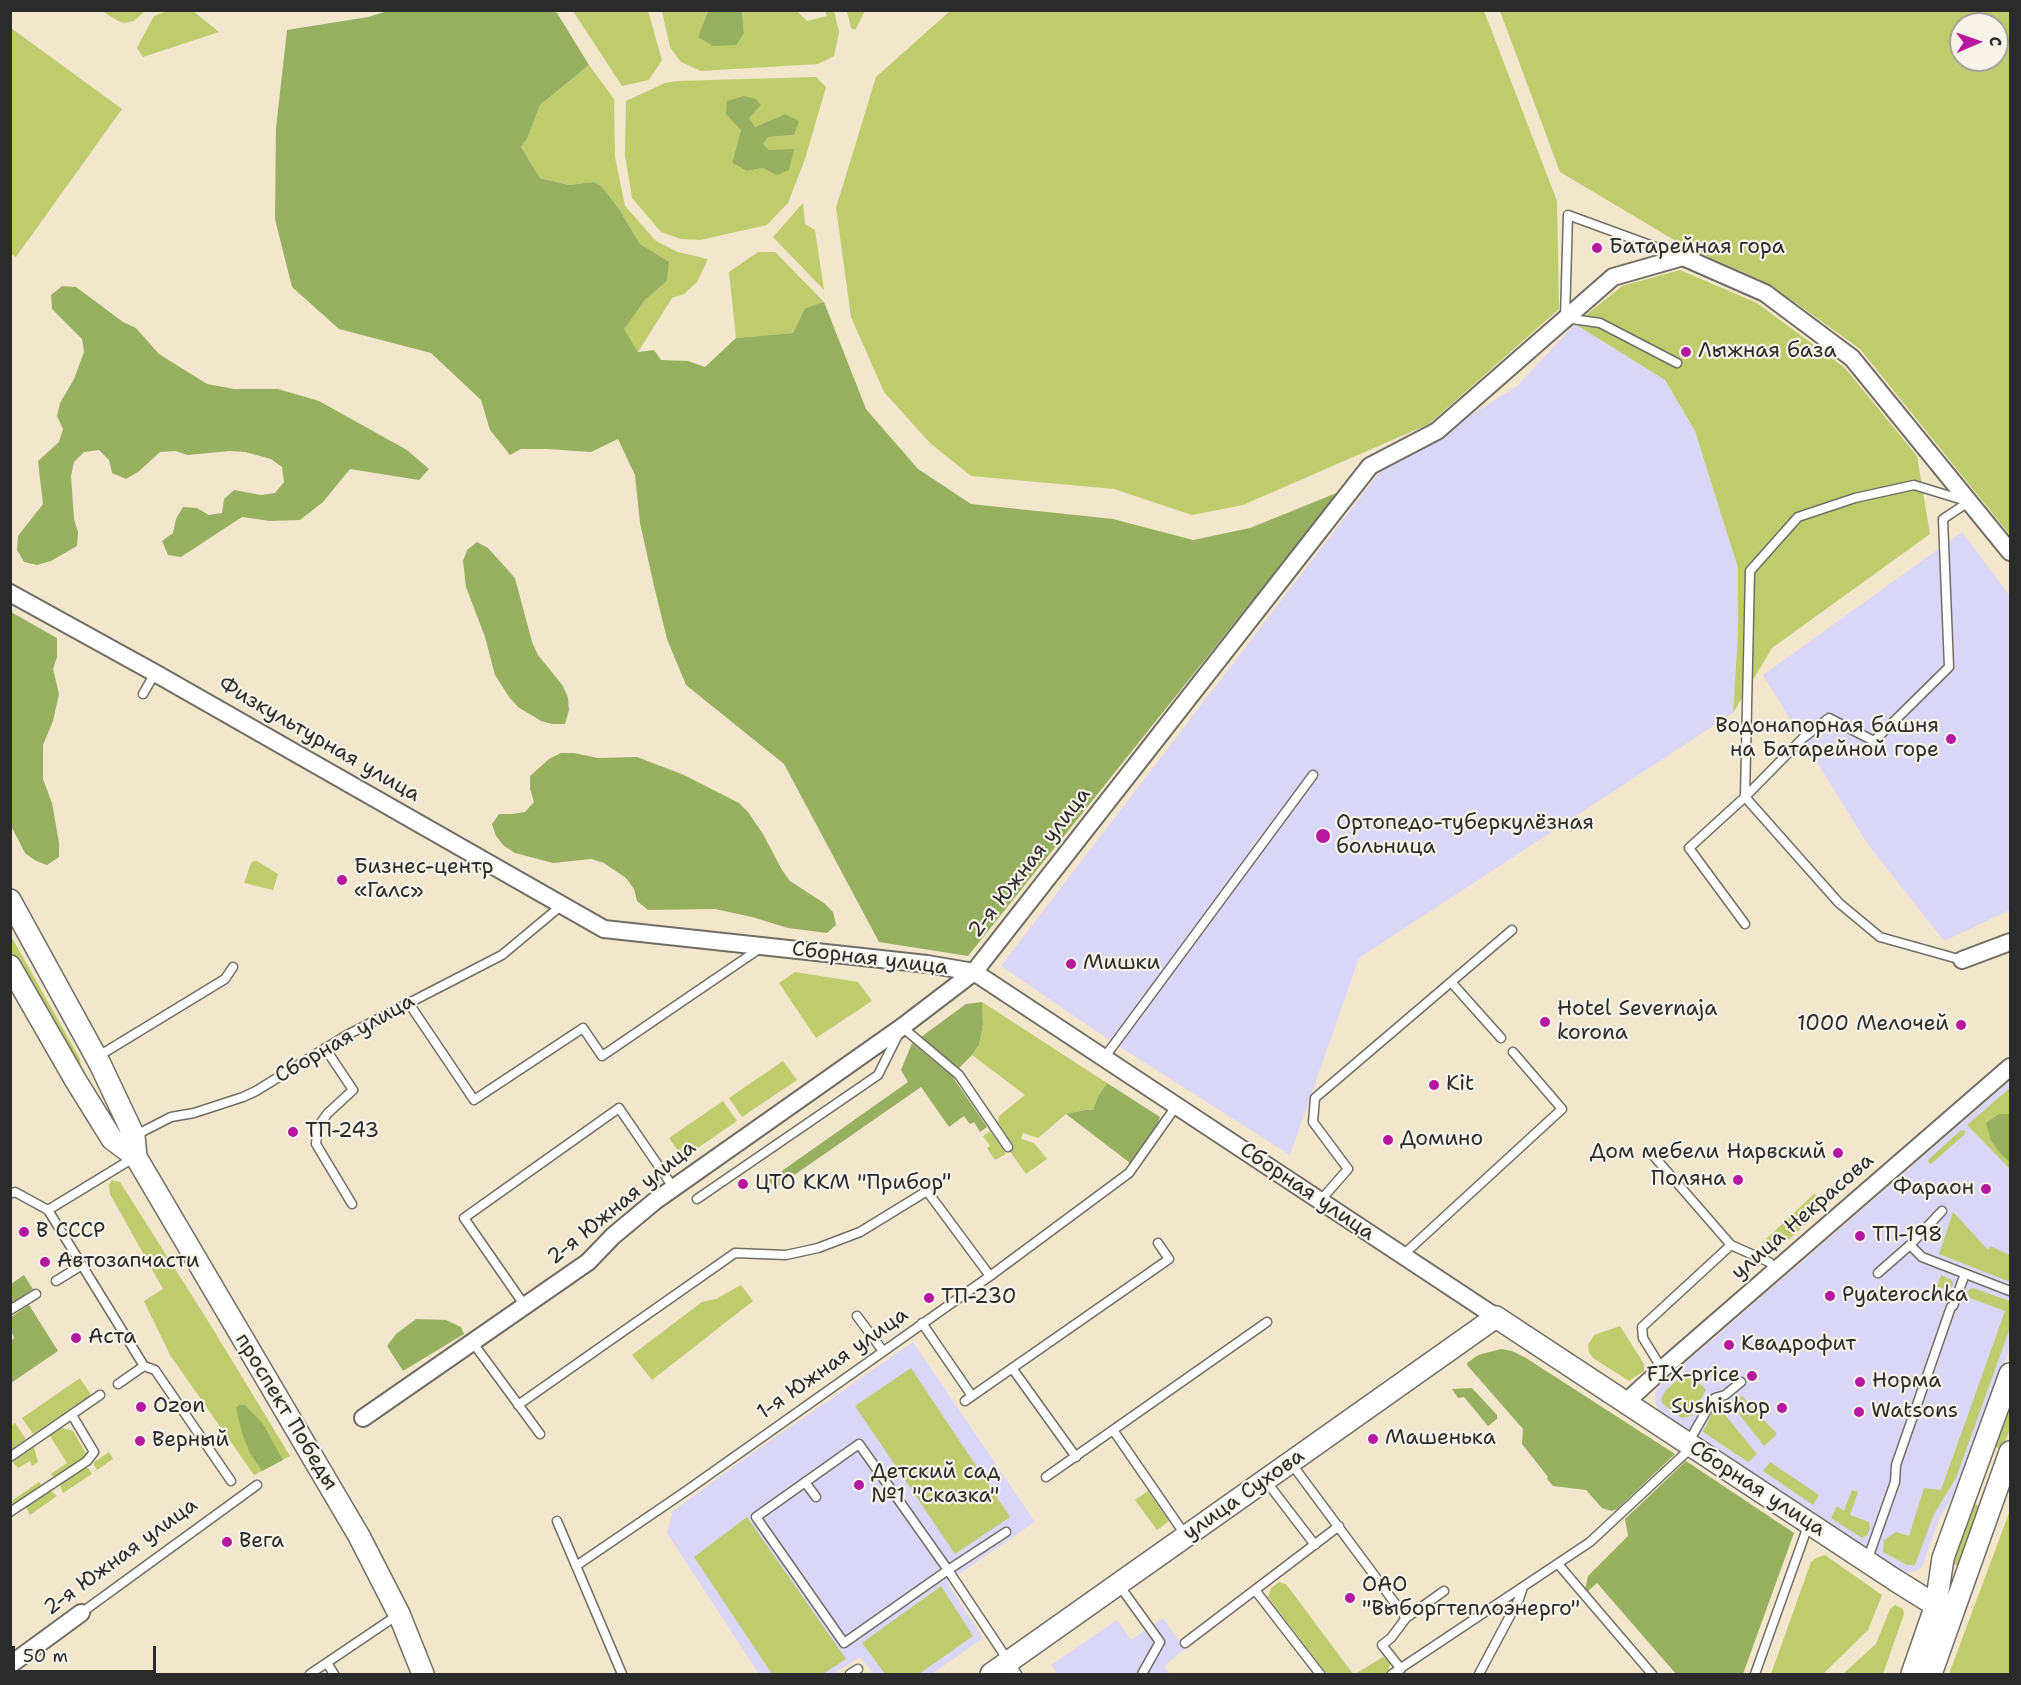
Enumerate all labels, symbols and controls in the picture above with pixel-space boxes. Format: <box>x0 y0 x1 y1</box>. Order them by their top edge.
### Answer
north arrow <box>1949 12 2009 72</box>
text: С <box>1985 36 2006 47</box>
place label: Батарейная гора <box>1609 235 1785 261</box>
marker: Батарейная гора <box>1590 241 1604 255</box>
place label: Лыжная база <box>1698 339 1836 365</box>
marker: Лыжная база <box>1679 345 1693 359</box>
street label: Физкультурная улица <box>214 672 424 808</box>
place label: Водонапорная башня на Батарейной горе <box>1715 714 1939 764</box>
marker: Водонапорная башня на Батарейной горе <box>1944 732 1958 746</box>
street label: 2-я Южная улица <box>964 783 1096 943</box>
place label: Ортопедо-туберкулёзная больница <box>1336 811 1594 861</box>
marker: Ортопедо-туберкулёзная больница <box>1314 827 1332 845</box>
place label: Бизнес-центр «Галс» <box>354 855 494 905</box>
marker: Бизнес-центр «Галс» <box>335 873 349 887</box>
street label: Сборная улица <box>791 937 949 981</box>
place label: Мишки <box>1083 951 1160 977</box>
marker: Мишки <box>1064 957 1078 971</box>
street label: Сборная улица <box>271 989 419 1089</box>
place label: Hotel Severnaja korona <box>1557 997 1717 1047</box>
place label: 1000 Мелочей <box>1797 1012 1949 1038</box>
marker: Hotel Severnaja korona <box>1538 1015 1552 1029</box>
marker: 1000 Мелочей <box>1954 1018 1968 1032</box>
place label: Kit <box>1446 1072 1474 1098</box>
marker: Kit <box>1427 1078 1441 1092</box>
place label: ТП-243 <box>305 1119 379 1145</box>
marker: ТП-243 <box>286 1125 300 1139</box>
place label: Домино <box>1400 1127 1483 1153</box>
marker: Домино <box>1381 1133 1395 1147</box>
street label: 2-я Южная улица <box>543 1135 701 1271</box>
street label: Сборная улица <box>1235 1138 1379 1246</box>
place label: Дом мебели Нарвский <box>1590 1140 1826 1166</box>
marker: Дом мебели Нарвский <box>1831 1146 1845 1160</box>
street label: улица Некрасова <box>1727 1148 1879 1286</box>
place label: Поляна <box>1651 1167 1726 1193</box>
place label: ЦТО ККМ "Прибор" <box>755 1171 951 1197</box>
marker: Поляна <box>1731 1173 1745 1187</box>
place label: Фараон <box>1893 1176 1974 1202</box>
marker: ЦТО ККМ "Прибор" <box>736 1177 750 1191</box>
marker: Фараон <box>1979 1182 1993 1196</box>
place label: В СССР <box>36 1219 105 1245</box>
place label: ТП-198 <box>1872 1223 1943 1249</box>
marker: В СССР <box>17 1225 31 1239</box>
marker: ТП-198 <box>1853 1229 1867 1243</box>
place label: Автозапчасти <box>57 1249 200 1275</box>
marker: Автозапчасти <box>38 1255 52 1269</box>
place label: Pyaterochka <box>1842 1283 1968 1309</box>
place label: ТП-230 <box>941 1285 1016 1311</box>
marker: Pyaterochka <box>1823 1289 1837 1303</box>
marker: ТП-230 <box>922 1291 936 1305</box>
street label: 1-я Южная улица <box>753 1302 913 1426</box>
place label: Аста <box>88 1325 136 1351</box>
street label: проспект Победы <box>229 1329 343 1495</box>
marker: Аста <box>69 1331 83 1345</box>
place label: Квадрофит <box>1741 1332 1856 1358</box>
marker: Квадрофит <box>1722 1338 1736 1352</box>
place label: FIX-price <box>1647 1363 1740 1389</box>
marker: FIX-price <box>1745 1369 1759 1383</box>
place label: Норма <box>1872 1369 1941 1395</box>
marker: Норма <box>1853 1375 1867 1389</box>
place label: Ozon <box>153 1394 205 1420</box>
place label: Sushishop <box>1671 1395 1770 1421</box>
place label: Watsons <box>1871 1399 1958 1425</box>
marker: Ozon <box>134 1400 148 1414</box>
marker: Sushishop <box>1775 1401 1789 1415</box>
marker: Watsons <box>1852 1405 1866 1419</box>
place label: Машенька <box>1385 1426 1496 1452</box>
place label: Верный <box>152 1428 229 1454</box>
marker: Машенька <box>1366 1432 1380 1446</box>
marker: Верный <box>133 1434 147 1448</box>
street label: Сборная улица <box>1684 1436 1830 1542</box>
street label: улица Сухова <box>1178 1444 1310 1546</box>
place label: Детский сад №1 "Сказка" <box>871 1460 1000 1510</box>
marker: Детский сад №1 "Сказка" <box>852 1478 866 1492</box>
street label: 2-я Южная улица <box>39 1493 203 1621</box>
place label: Вега <box>239 1529 284 1555</box>
marker: Вега <box>220 1535 234 1549</box>
place label: ОАО "Выборгтеплоэнерго" <box>1362 1573 1580 1623</box>
marker: ОАО "Выборгтеплоэнерго" <box>1343 1591 1357 1605</box>
scale bar <box>15 1634 159 1672</box>
text: 50 m <box>23 1644 68 1668</box>

